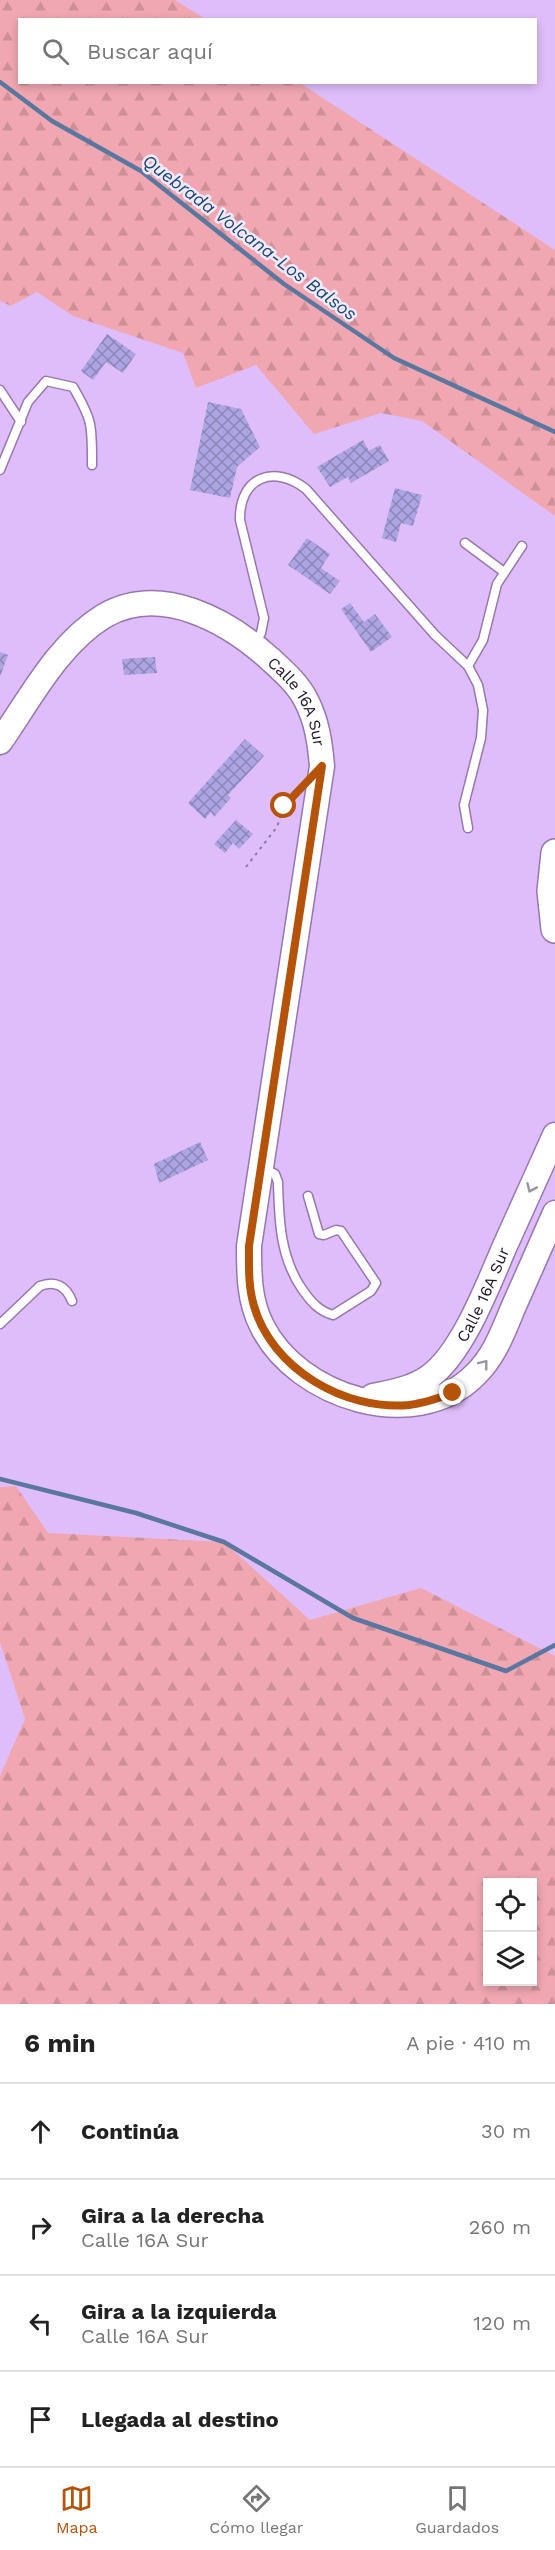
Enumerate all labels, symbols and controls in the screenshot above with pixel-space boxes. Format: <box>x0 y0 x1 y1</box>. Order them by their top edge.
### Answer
search box <box>18 18 537 84</box>
icon: search <box>39 35 72 68</box>
text: Buscar aquí <box>87 39 213 64</box>
water label: Quebrada Volcana-Los Balsos <box>139 150 361 324</box>
street label: Calle 16A Sur <box>264 652 329 748</box>
route start <box>270 792 296 818</box>
one-way arrow <box>526 1182 538 1193</box>
street label: Calle 16A Sur <box>452 1244 513 1345</box>
one-way arrow <box>477 1360 488 1371</box>
route end <box>439 1379 465 1405</box>
map controls <box>483 1878 537 1986</box>
button: locate <box>483 1878 537 1932</box>
button: layers <box>483 1932 537 1986</box>
text: 6 min <box>24 2028 96 2058</box>
text: A pie · 410 m <box>406 2031 531 2055</box>
icon: ahead <box>24 2115 57 2148</box>
text: Continúa <box>81 2119 179 2144</box>
text: 30 m <box>481 2119 531 2143</box>
text: Gira a la derecha <box>81 2203 264 2228</box>
icon: right <box>24 2211 57 2244</box>
text: 260 m <box>469 2215 531 2239</box>
text: Calle 16A Sur <box>81 2228 209 2252</box>
text: Gira a la izquierda <box>81 2299 277 2324</box>
icon: left <box>24 2307 57 2340</box>
text: 120 m <box>473 2311 531 2335</box>
text: Calle 16A Sur <box>81 2324 209 2348</box>
icon: arrive <box>24 2403 57 2436</box>
text: Llegada al destino <box>81 2407 279 2432</box>
tab: Mapa <box>56 2482 98 2537</box>
tab: Cómo llegar <box>209 2482 303 2537</box>
tab: Guardados <box>415 2482 499 2537</box>

